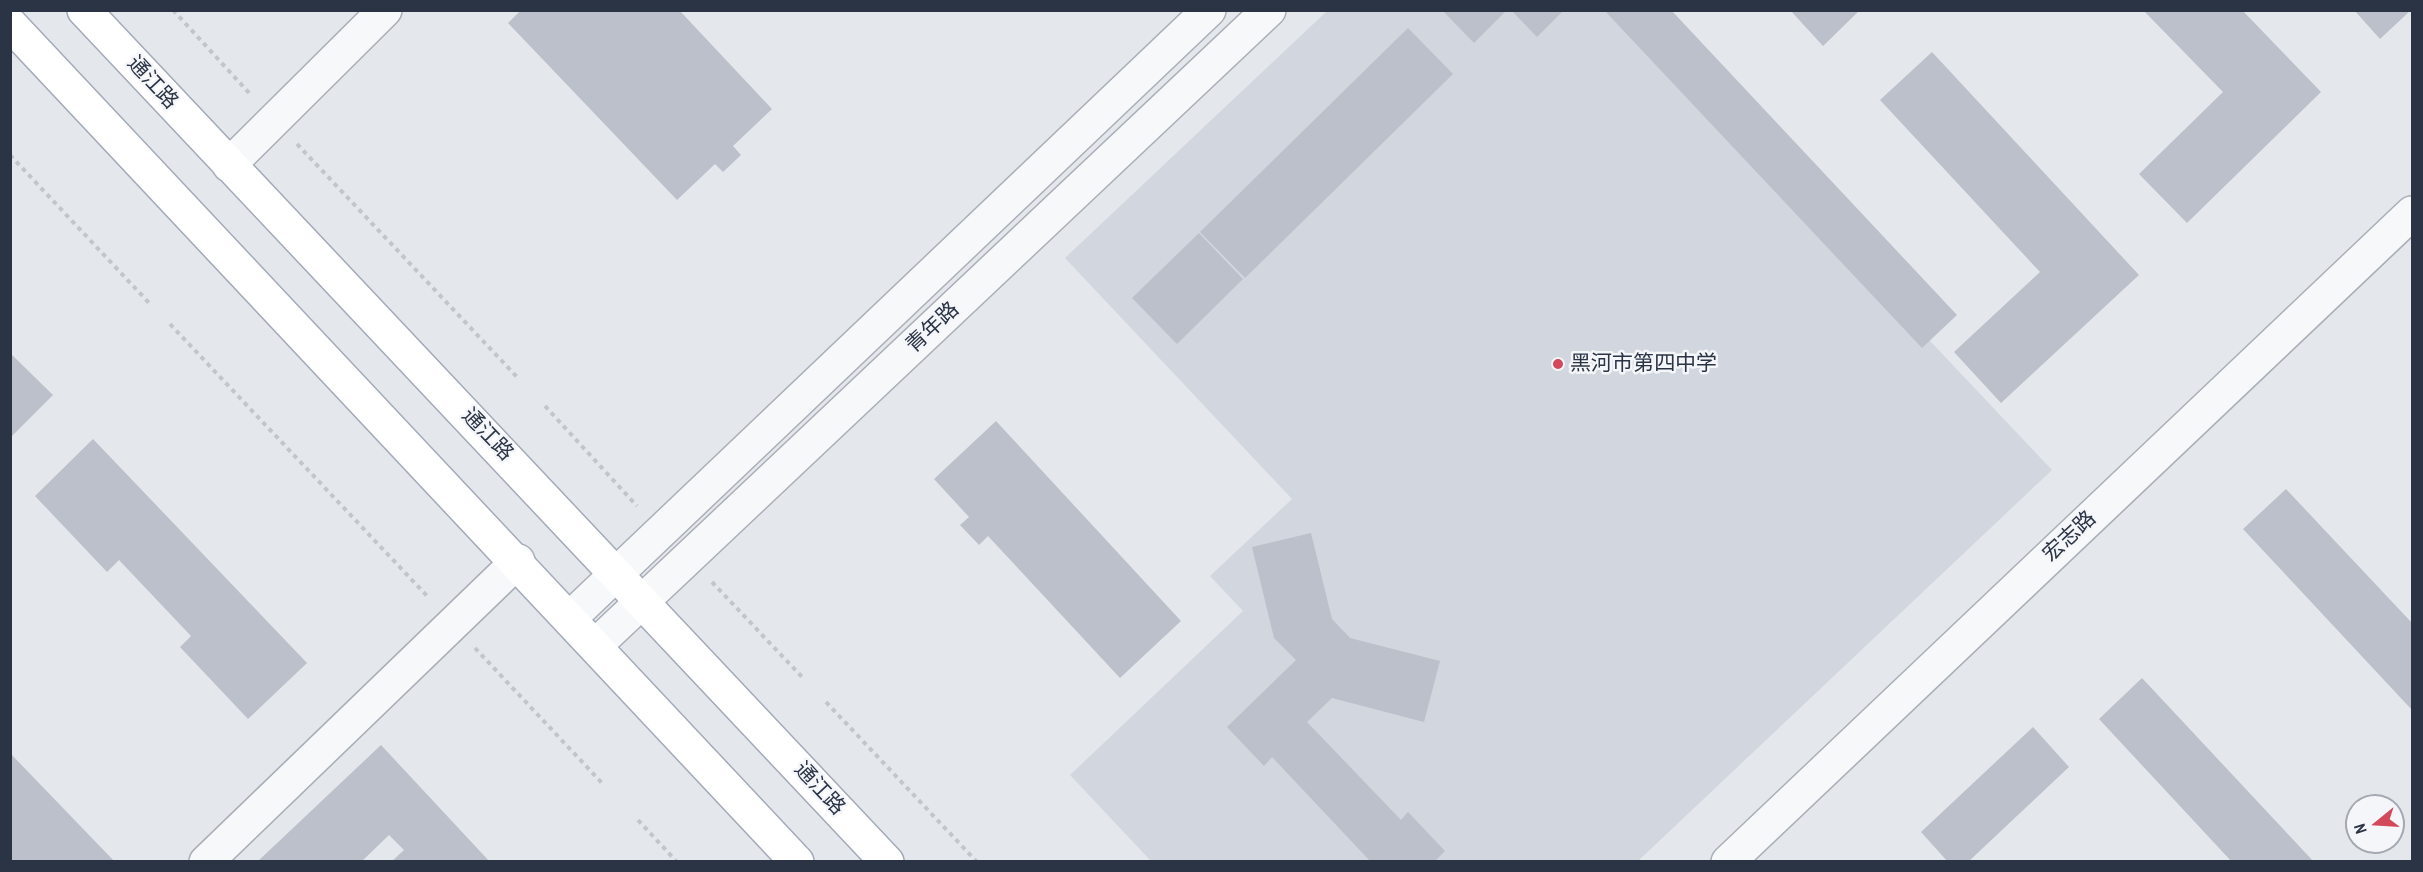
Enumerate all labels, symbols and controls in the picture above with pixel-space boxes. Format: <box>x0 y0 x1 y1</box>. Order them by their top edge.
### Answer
street label: 通江路 <box>121 51 183 115</box>
street label: 青年路 <box>901 297 965 359</box>
place label: 黑河市第四中学 <box>1570 351 1717 377</box>
marker: 黑河市第四中学 <box>1551 357 1565 371</box>
street label: 通江路 <box>456 404 518 466</box>
street label: 宏志路 <box>2038 506 2102 568</box>
street label: 通江路 <box>788 757 850 821</box>
north arrow <box>2345 794 2405 854</box>
text: N <box>2348 821 2372 837</box>

